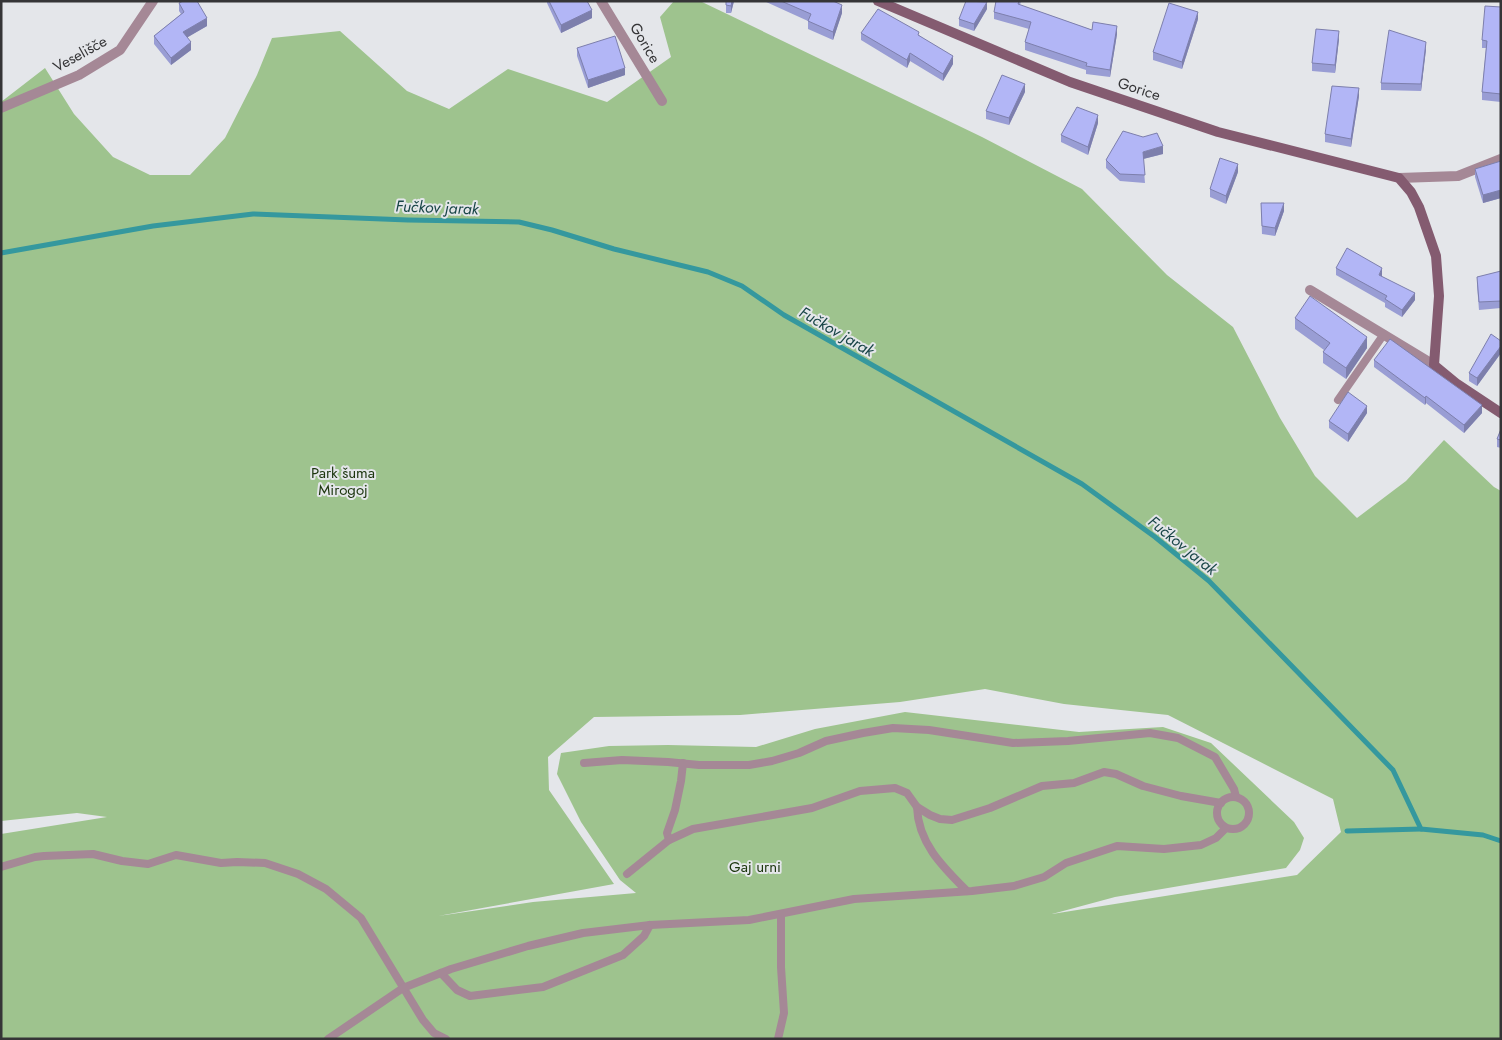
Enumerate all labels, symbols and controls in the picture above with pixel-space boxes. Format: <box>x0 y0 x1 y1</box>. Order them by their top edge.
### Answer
street label: Gorice <box>624 19 666 68</box>
street label: Veselišče <box>49 30 111 78</box>
street label: Gorice <box>1115 72 1163 106</box>
water label: Fučkov jarak <box>395 195 480 220</box>
water label: Fučkov jarak <box>795 301 880 363</box>
park label: Park šuma Mirogoj <box>311 462 375 501</box>
water label: Fučkov jarak <box>1143 510 1223 581</box>
park label: Gaj urni <box>729 856 781 878</box>

